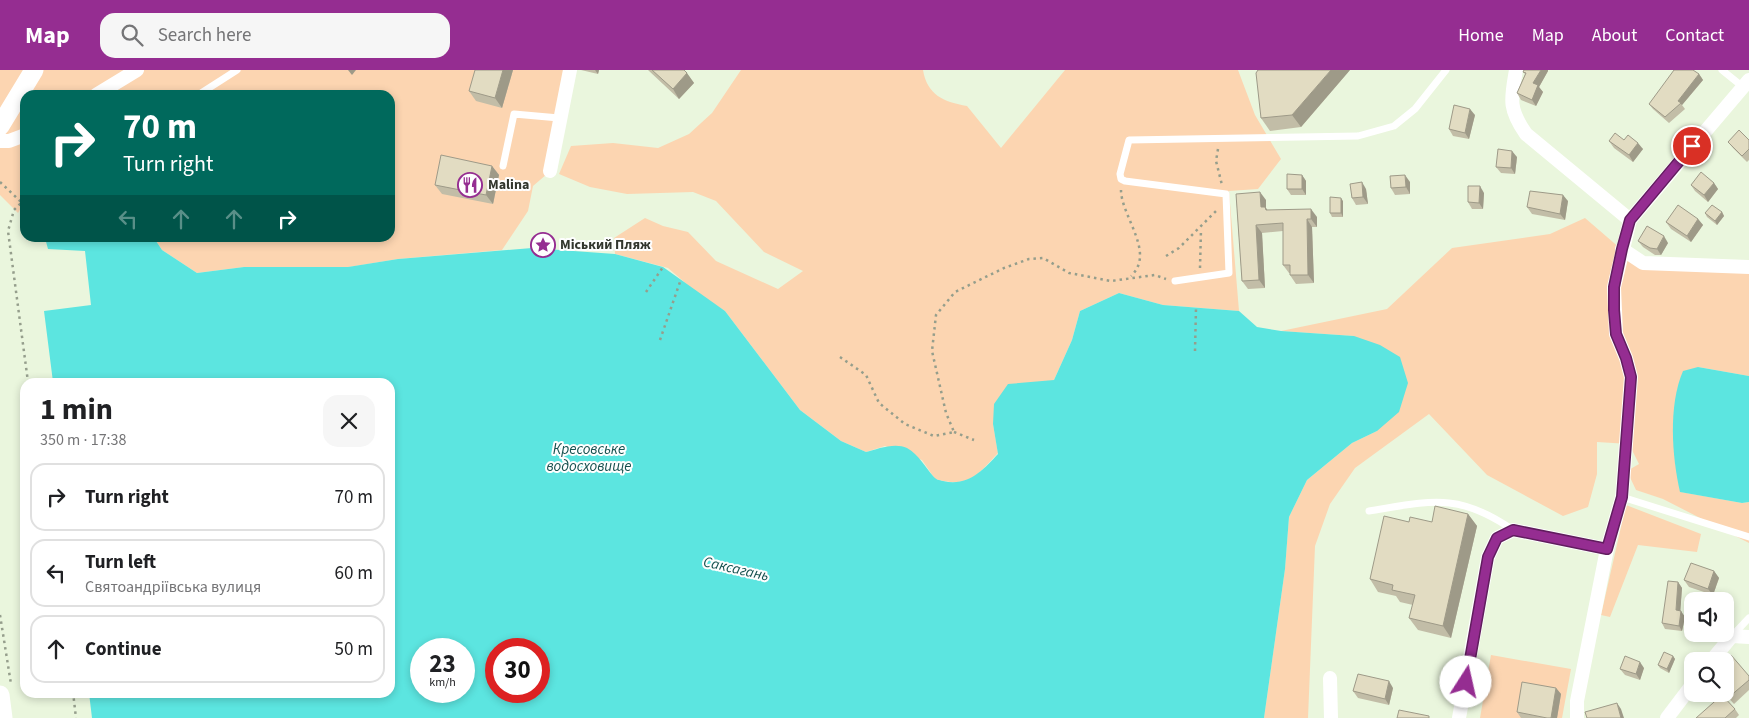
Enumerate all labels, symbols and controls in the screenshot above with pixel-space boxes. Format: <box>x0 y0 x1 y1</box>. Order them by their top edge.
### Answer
search box <box>100 13 450 58</box>
text: Map <box>25 18 70 53</box>
icon: search <box>118 21 146 49</box>
text: Search here <box>158 22 251 49</box>
text: Home <box>1458 23 1504 48</box>
text: Map <box>1532 23 1564 48</box>
text: About <box>1592 23 1637 48</box>
text: Contact <box>1665 23 1724 48</box>
text: 70 m <box>123 102 197 152</box>
icon: right <box>40 110 105 175</box>
pin <box>1671 125 1713 167</box>
icon: arrive <box>1678 132 1706 160</box>
text: Turn right <box>123 148 213 180</box>
restaurant icon: Malina <box>457 172 483 198</box>
place label: Malina <box>488 175 529 195</box>
icon: left <box>114 205 142 233</box>
icon: ahead <box>167 205 195 233</box>
icon: ahead <box>220 205 248 233</box>
icon: right <box>273 205 301 233</box>
place icon: Міський Пляж <box>530 232 556 258</box>
place label: Міський Пляж <box>560 235 651 255</box>
text: 1 min <box>40 388 113 431</box>
button: close <box>323 395 375 447</box>
text: 350 m · 17:38 <box>40 429 127 451</box>
water label: Кресовське водосховище <box>546 439 632 477</box>
icon: right <box>42 483 70 511</box>
text: Turn right <box>85 484 169 511</box>
text: 70 m <box>335 484 373 511</box>
text: Turn left <box>85 549 156 576</box>
water label: Саксагань <box>701 551 771 587</box>
icon: left <box>42 559 70 587</box>
text: 60 m <box>335 560 373 587</box>
text: Святоандріївська вулиця <box>85 576 261 598</box>
map controls <box>1684 592 1734 702</box>
button: sound <box>1684 592 1734 642</box>
icon: ahead <box>42 635 70 663</box>
text: Continue <box>85 636 162 663</box>
text: 50 m <box>335 636 373 663</box>
speed limit sign: 30 <box>485 638 550 703</box>
text: 23 <box>429 646 456 682</box>
button: search <box>1684 652 1734 702</box>
position arrow <box>1439 655 1491 707</box>
text: km/h <box>429 674 456 691</box>

